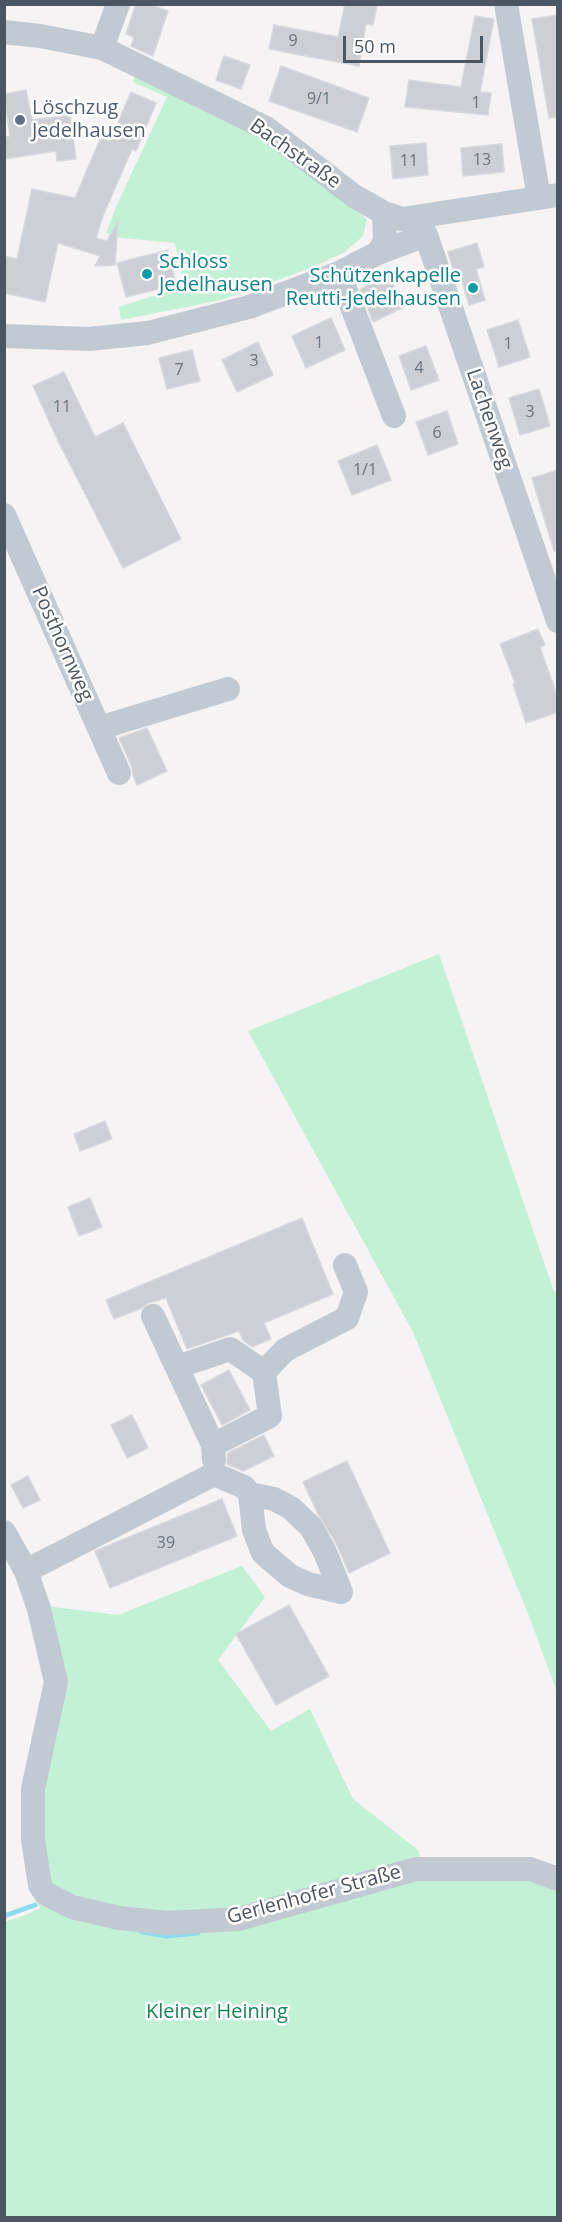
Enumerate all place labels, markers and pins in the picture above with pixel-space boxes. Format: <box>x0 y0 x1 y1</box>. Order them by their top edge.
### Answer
place label: Löschzug Jedelhausen <box>32 96 146 143</box>
marker: Löschzug Jedelhausen <box>13 113 27 127</box>
place label: Schloss Jedelhausen <box>159 250 273 297</box>
place label: Schützenkapelle Reutti-Jedelhausen <box>286 264 461 311</box>
marker: Schloss Jedelhausen <box>140 267 154 281</box>
marker: Schützenkapelle Reutti-Jedelhausen <box>466 281 480 295</box>

